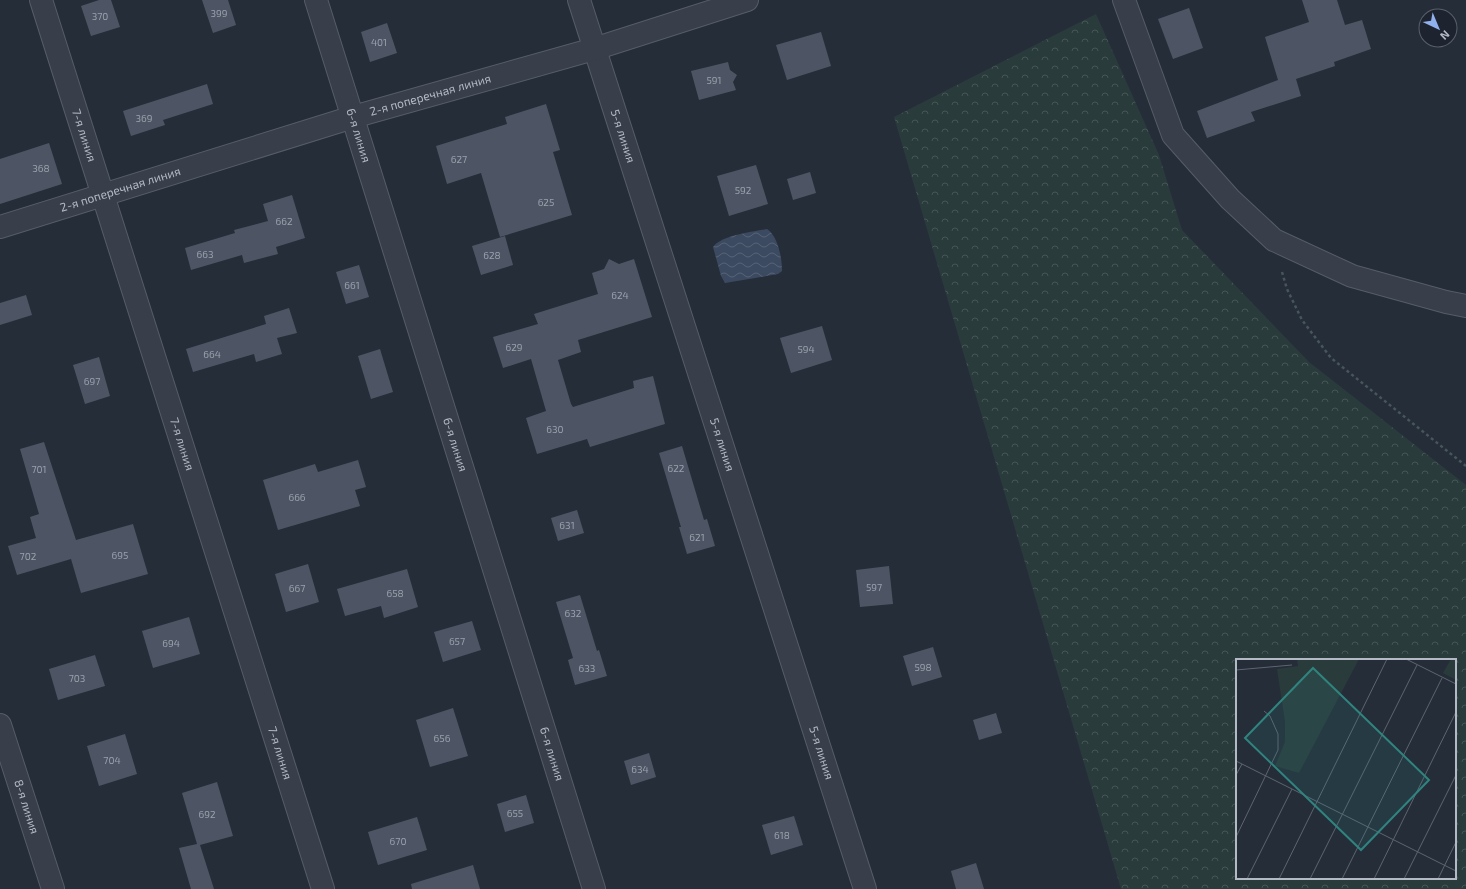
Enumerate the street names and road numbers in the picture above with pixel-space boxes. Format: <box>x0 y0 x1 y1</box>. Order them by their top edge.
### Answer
street label: 2-я поперечная линия <box>368 70 492 118</box>
street label: 6-я линия <box>344 106 374 164</box>
street label: 7-я линия <box>70 107 100 163</box>
street label: 5-я линия <box>609 107 639 164</box>
street label: 2-я поперечная линия <box>58 163 182 214</box>
street label: 7-я линия <box>168 416 198 472</box>
street label: 6-я линия <box>441 416 471 473</box>
street label: 5-я линия <box>708 416 738 473</box>
street label: 7-я линия <box>266 724 296 781</box>
street label: 5-я линия <box>807 724 837 781</box>
street label: 6-я линия <box>538 725 568 782</box>
street label: 8-я линия <box>12 778 43 835</box>

